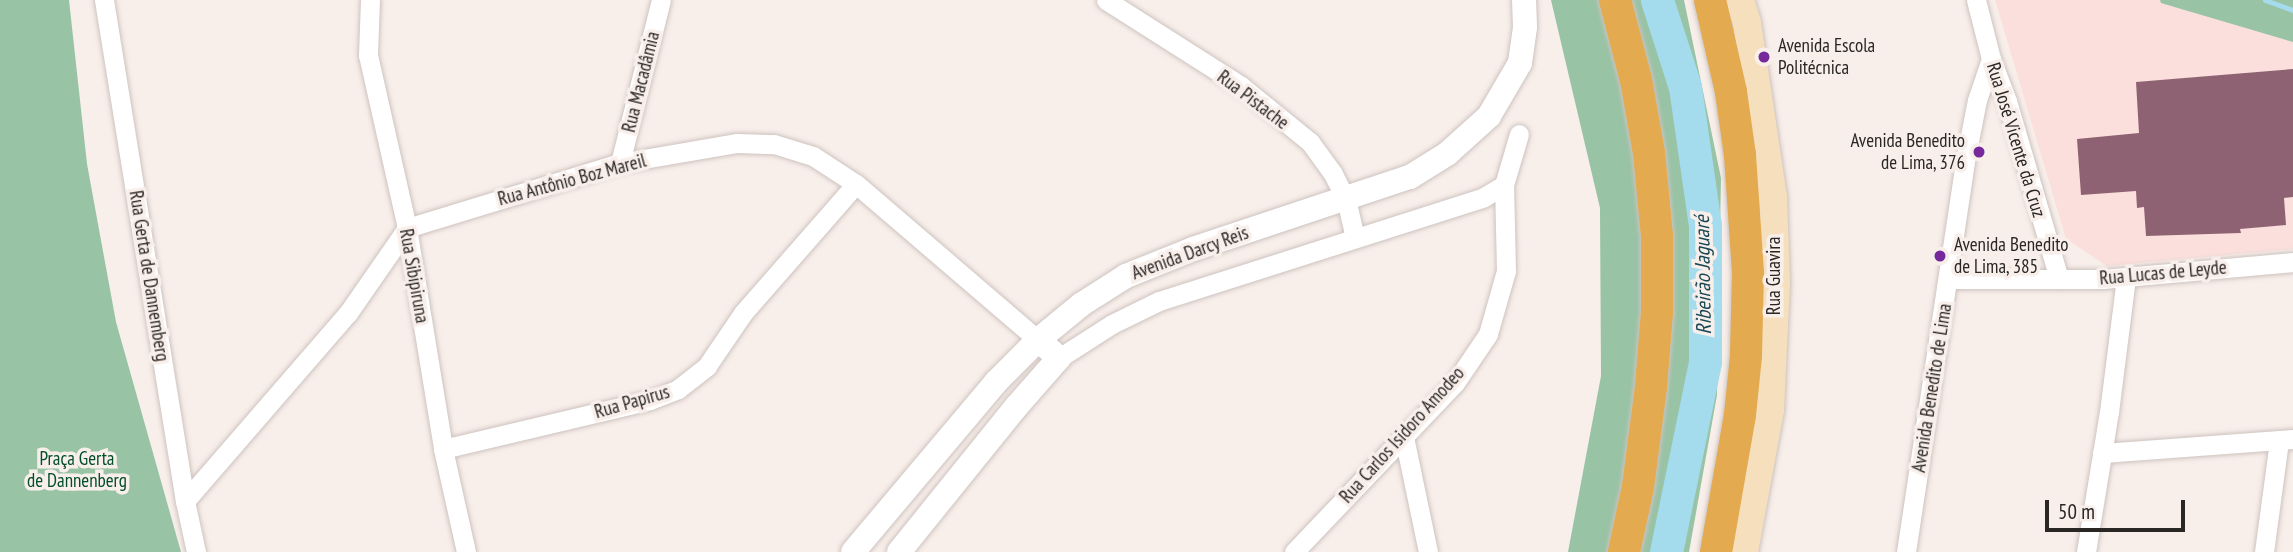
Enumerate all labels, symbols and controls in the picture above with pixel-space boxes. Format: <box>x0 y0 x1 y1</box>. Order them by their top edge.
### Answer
street label: Rua Macadâmia <box>617 29 665 135</box>
place label: Avenida Escola Politécnica <box>1778 35 1875 79</box>
marker: Avenida Escola Politécnica <box>1756 49 1772 65</box>
street label: Rua José Vicente da Cruz <box>1982 60 2050 220</box>
street label: Rua Pistache <box>1213 66 1293 134</box>
place label: Avenida Benedito de Lima, 376 <box>1850 130 1965 174</box>
marker: Avenida Benedito de Lima, 376 <box>1971 144 1987 160</box>
street label: Rua Antônio Boz Mareil <box>495 149 649 211</box>
street label: Rua Gerta de Dannemberg <box>124 189 174 363</box>
water label: Ribeirão Jaguaré <box>1689 215 1717 335</box>
street label: Avenida Darcy Reis <box>1128 221 1252 285</box>
street label: Rua Sibipiruna <box>394 227 434 325</box>
place label: Avenida Benedito de Lima, 385 <box>1954 234 2069 278</box>
street label: Rua Guavira <box>1763 237 1785 315</box>
marker: Avenida Benedito de Lima, 385 <box>1932 248 1948 264</box>
street label: Rua Lucas de Leyde <box>2098 256 2228 290</box>
street label: Avenida Benedito de Lima <box>1907 302 1957 474</box>
street label: Rua Carlos Isidoro Amodeo <box>1335 362 1469 508</box>
street label: Rua Papirus <box>592 380 672 424</box>
park label: Praça Gerta de Dannenberg <box>27 448 127 492</box>
scale bar <box>2048 486 2188 530</box>
text: 50 m <box>2058 498 2095 525</box>

